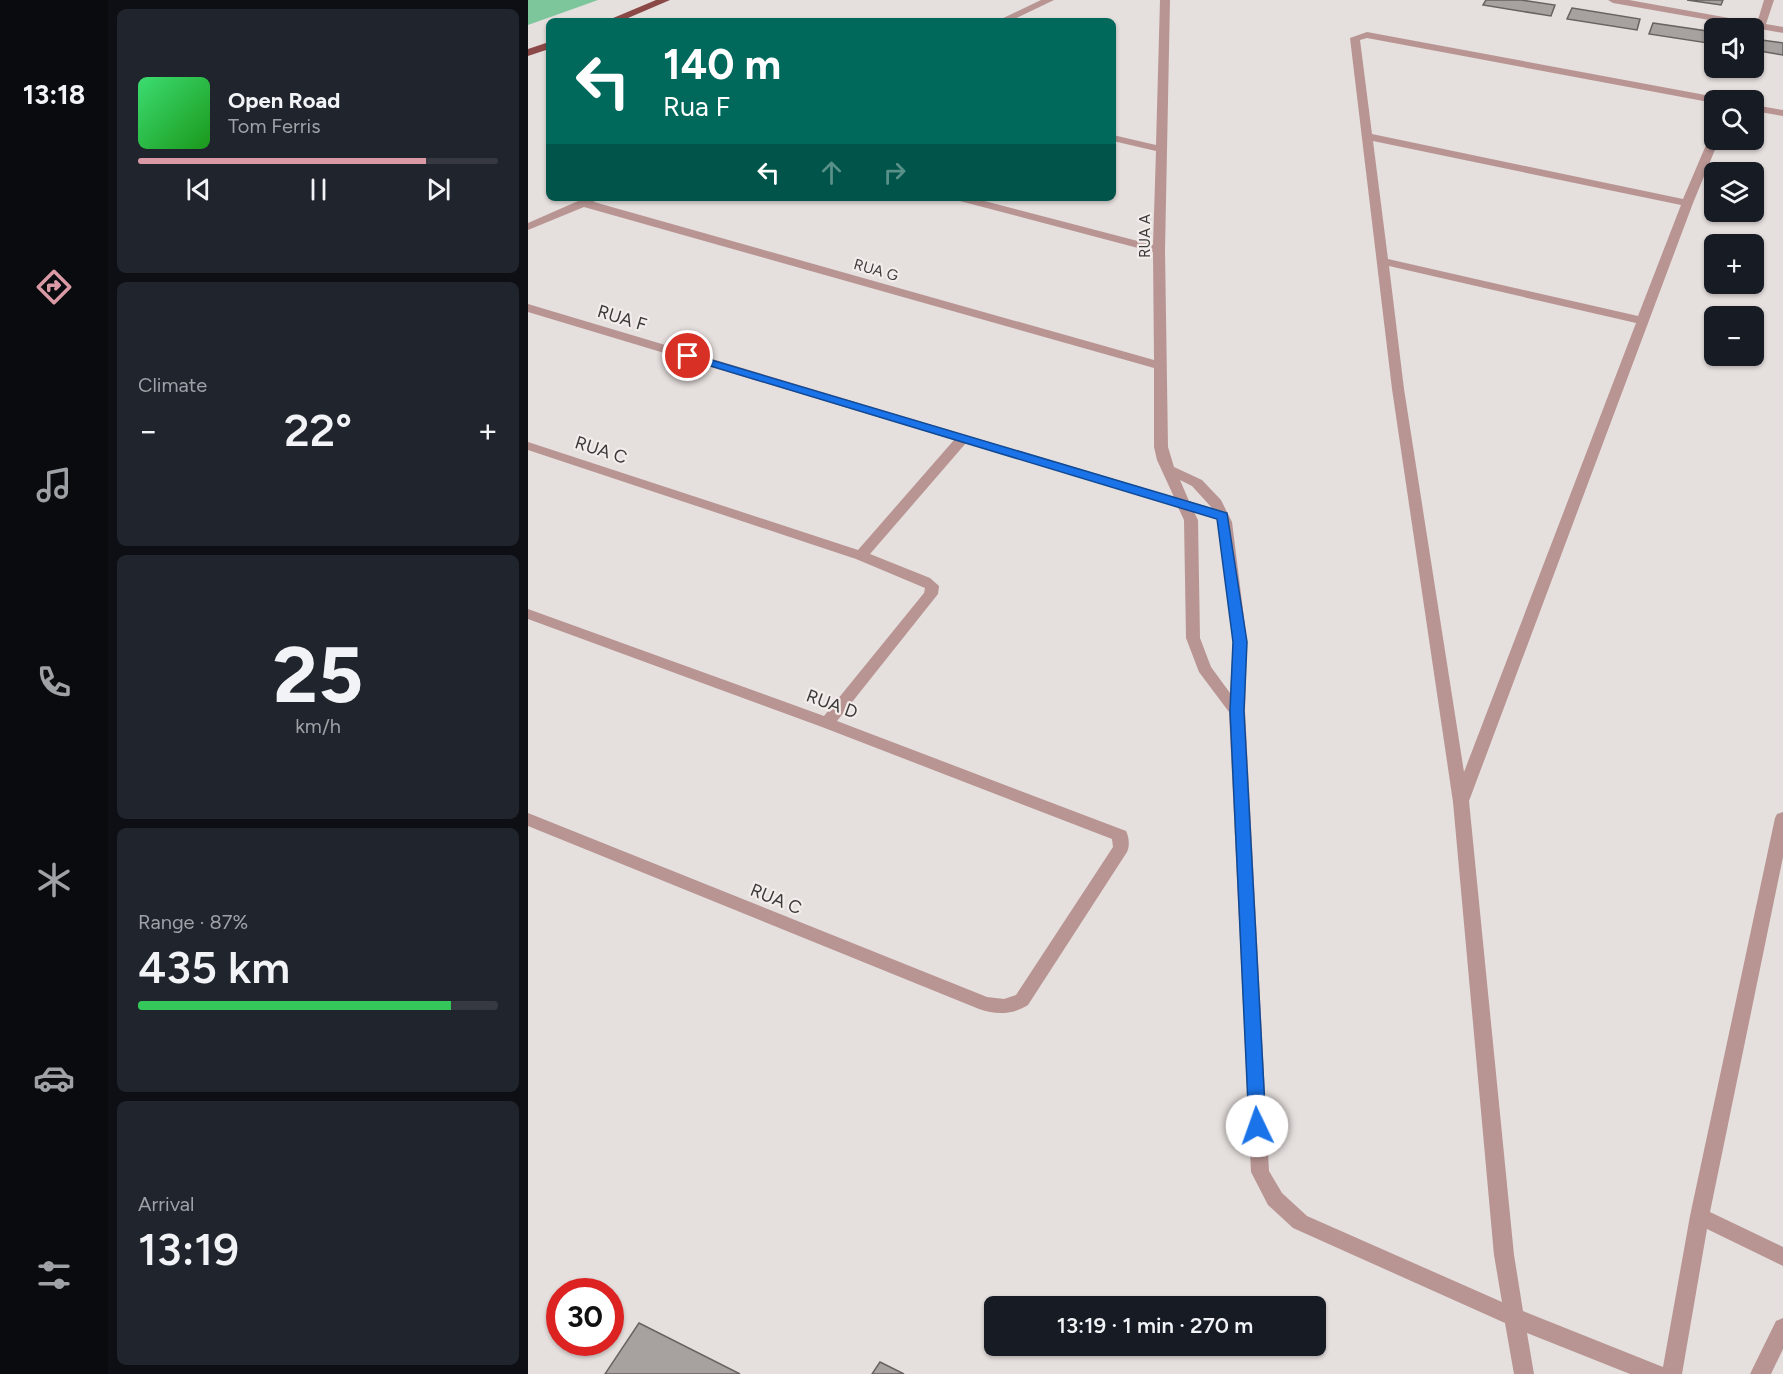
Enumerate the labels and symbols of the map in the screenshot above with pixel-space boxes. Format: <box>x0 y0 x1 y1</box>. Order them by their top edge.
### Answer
street label: RUA A <box>1136 214 1154 258</box>
street label: RUA G <box>852 255 900 285</box>
street label: RUA F <box>595 300 650 336</box>
pin <box>662 330 713 381</box>
street label: RUA C <box>572 431 630 469</box>
street label: RUA D <box>803 685 861 723</box>
street label: RUA C <box>747 879 805 919</box>
position arrow <box>1225 1094 1289 1158</box>
speed limit sign: 30 <box>546 1278 624 1356</box>

